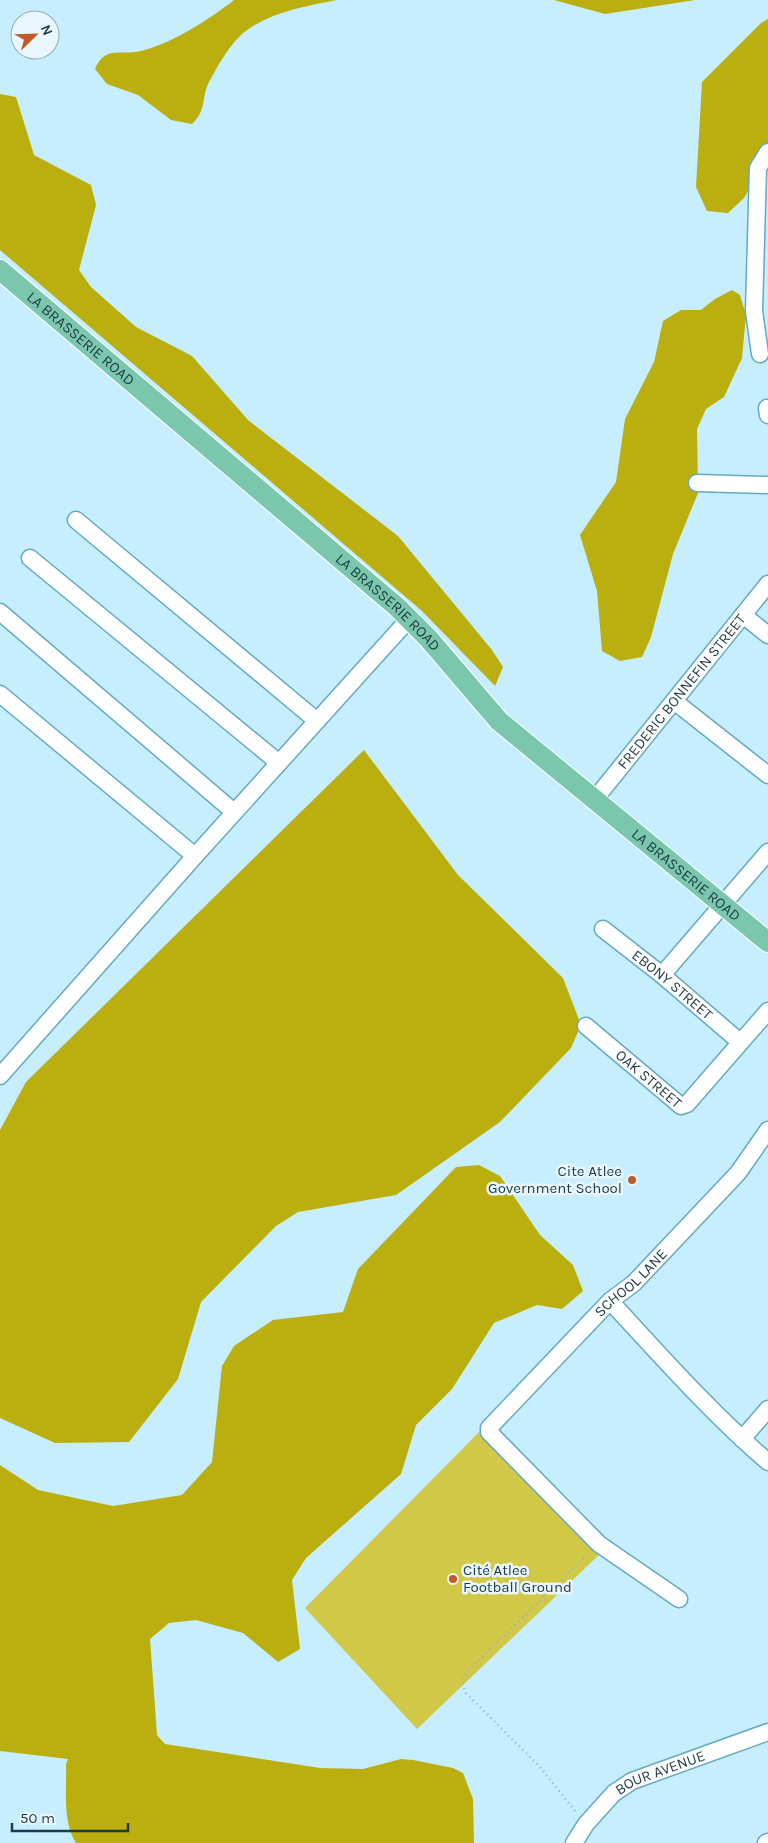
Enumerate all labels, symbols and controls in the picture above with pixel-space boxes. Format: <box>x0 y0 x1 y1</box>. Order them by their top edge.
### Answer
north arrow <box>10 10 60 60</box>
text: N <box>37 22 56 38</box>
street label: LA BRASSERIE ROAD <box>23 288 138 389</box>
street label: LA BRASSERIE ROAD <box>332 550 444 655</box>
street label: FREDERIC BONNEFIN STREET <box>614 610 750 773</box>
street label: LA BRASSERIE ROAD <box>628 825 744 925</box>
street label: EBONY STREET <box>628 946 717 1024</box>
street label: OAK STREET <box>612 1046 686 1112</box>
place label: Cite Atlee Government School <box>488 1162 622 1197</box>
marker: Cite Atlee Government School <box>626 1174 638 1186</box>
street label: SCHOOL LANE <box>591 1245 671 1321</box>
place label: Cité Atlee Football Ground <box>463 1561 572 1596</box>
marker: Cité Atlee Football Ground <box>447 1573 459 1585</box>
street label: BOUR AVENUE <box>612 1747 707 1799</box>
scale bar <box>12 1800 129 1832</box>
text: 50 m <box>20 1809 55 1827</box>

